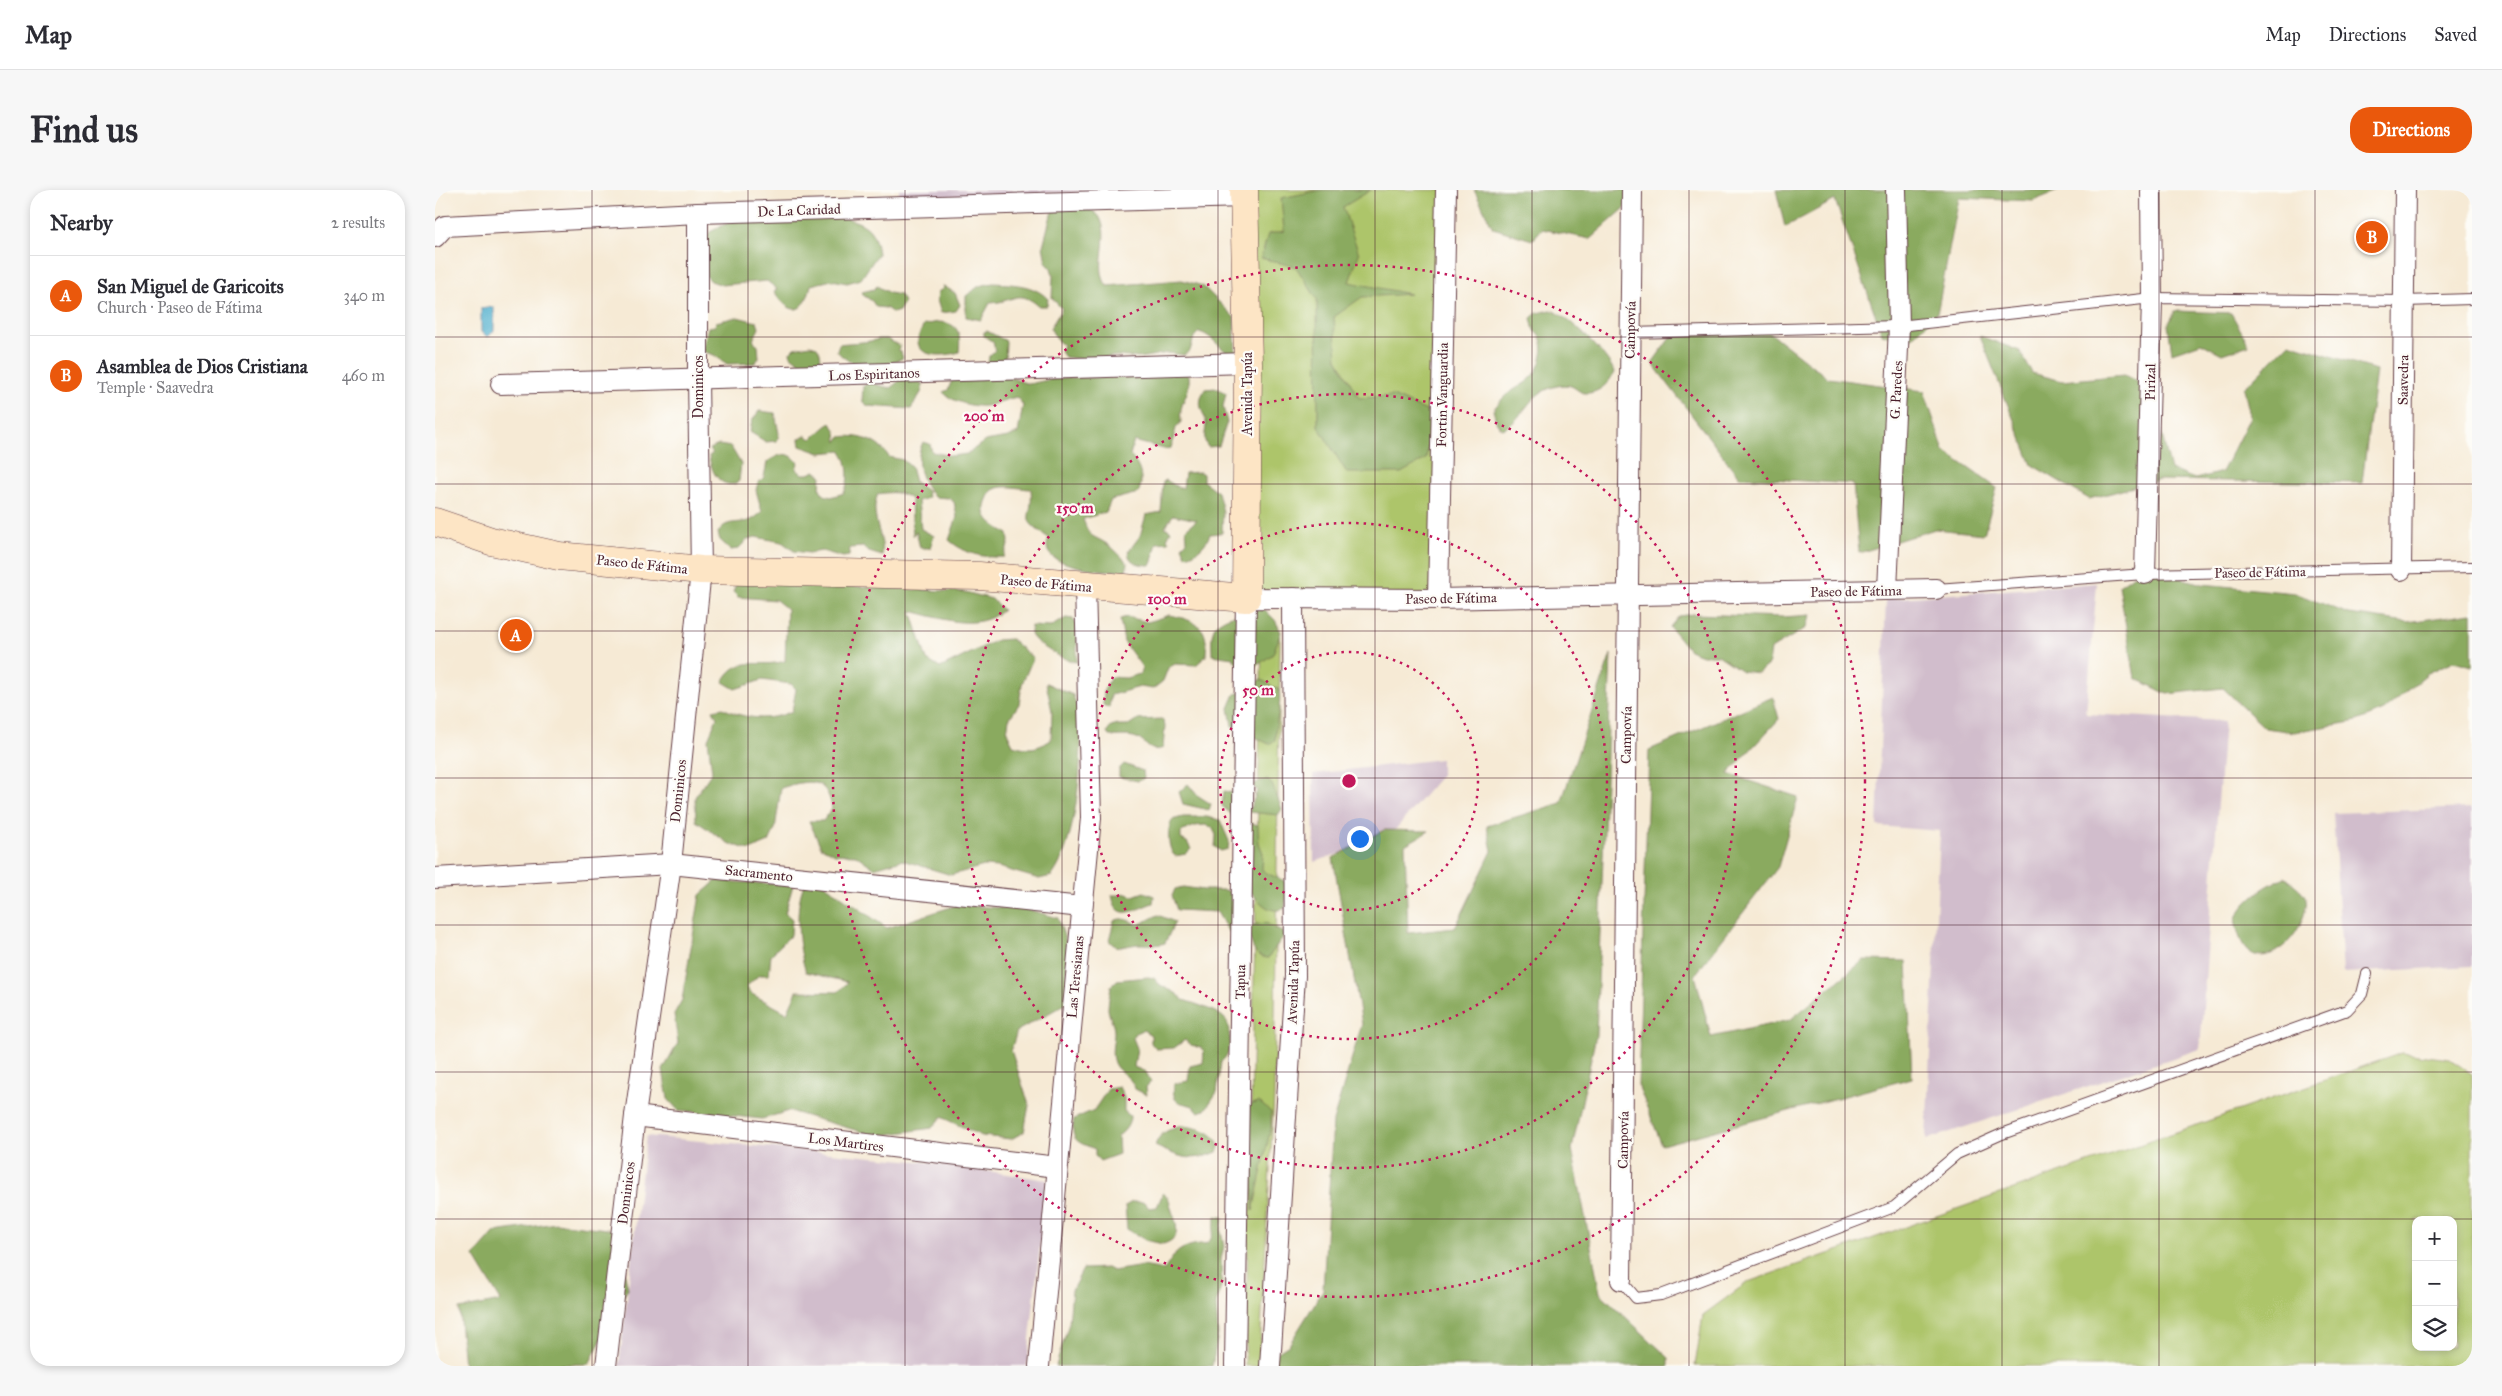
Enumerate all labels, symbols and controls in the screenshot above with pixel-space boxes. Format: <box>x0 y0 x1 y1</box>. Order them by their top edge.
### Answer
text: Map <box>25 20 72 50</box>
text: Map <box>2265 24 2301 46</box>
text: Directions <box>2329 24 2406 46</box>
text: Saved <box>2434 24 2477 46</box>
button: Directions <box>2350 107 2472 153</box>
text: Find us <box>30 109 138 152</box>
street label: De La Caridad <box>757 201 841 220</box>
text: Nearby <box>50 210 113 236</box>
text: 2 results <box>331 213 385 232</box>
pin: B <box>2356 218 2388 256</box>
text: San Miguel de Garicoits <box>97 275 284 298</box>
text: A <box>61 286 71 305</box>
text: 340 m <box>343 286 385 305</box>
text: Church · Paseo de Fátima <box>97 298 262 317</box>
street label: Campovía <box>1621 301 1640 359</box>
street label: Fortin Vanguardia <box>1433 342 1452 448</box>
street label: Avenida Tapúa <box>1239 352 1256 437</box>
text: Asamblea de Dios Cristiana <box>97 355 308 378</box>
street label: Dominicos <box>690 355 707 419</box>
street label: Saavedra <box>2395 355 2412 405</box>
street label: G. Paredes <box>1886 360 1907 420</box>
street label: Pirizal <box>2142 363 2159 401</box>
street label: Los Espiritanos <box>828 364 920 385</box>
text: B <box>61 366 71 385</box>
text: 460 m <box>342 366 385 385</box>
text: Temple · Saavedra <box>97 378 214 397</box>
text: 200 m <box>964 407 1005 425</box>
text: 150 m <box>1056 499 1094 517</box>
street label: Paseo de Fátima <box>595 551 689 578</box>
street label: Paseo de Fátima <box>2214 563 2306 582</box>
street label: Paseo de Fátima <box>999 571 1093 596</box>
street label: Paseo de Fátima <box>1810 582 1902 601</box>
street label: Paseo de Fátima <box>1405 589 1497 608</box>
text: 100 m <box>1147 590 1187 608</box>
pin: A <box>500 616 532 654</box>
text: 50 m <box>1242 681 1274 699</box>
street label: Campovía <box>1617 706 1636 764</box>
street label: Dominicos <box>667 759 690 823</box>
centre of rings <box>1340 772 1358 790</box>
your location <box>1347 826 1373 852</box>
street label: Sacramento <box>724 861 794 886</box>
street label: Las Teresianas <box>1063 935 1088 1019</box>
street label: Avenida Tapúa <box>1284 940 1303 1025</box>
street label: Tapua <box>1232 964 1249 1000</box>
street label: Campovía <box>1614 1111 1633 1169</box>
street label: Los Martires <box>807 1129 885 1156</box>
street label: Dominicos <box>614 1161 639 1226</box>
map controls <box>2412 1216 2457 1351</box>
button: + <box>2412 1216 2457 1261</box>
button: − <box>2412 1261 2457 1306</box>
button: layers <box>2412 1306 2457 1351</box>

